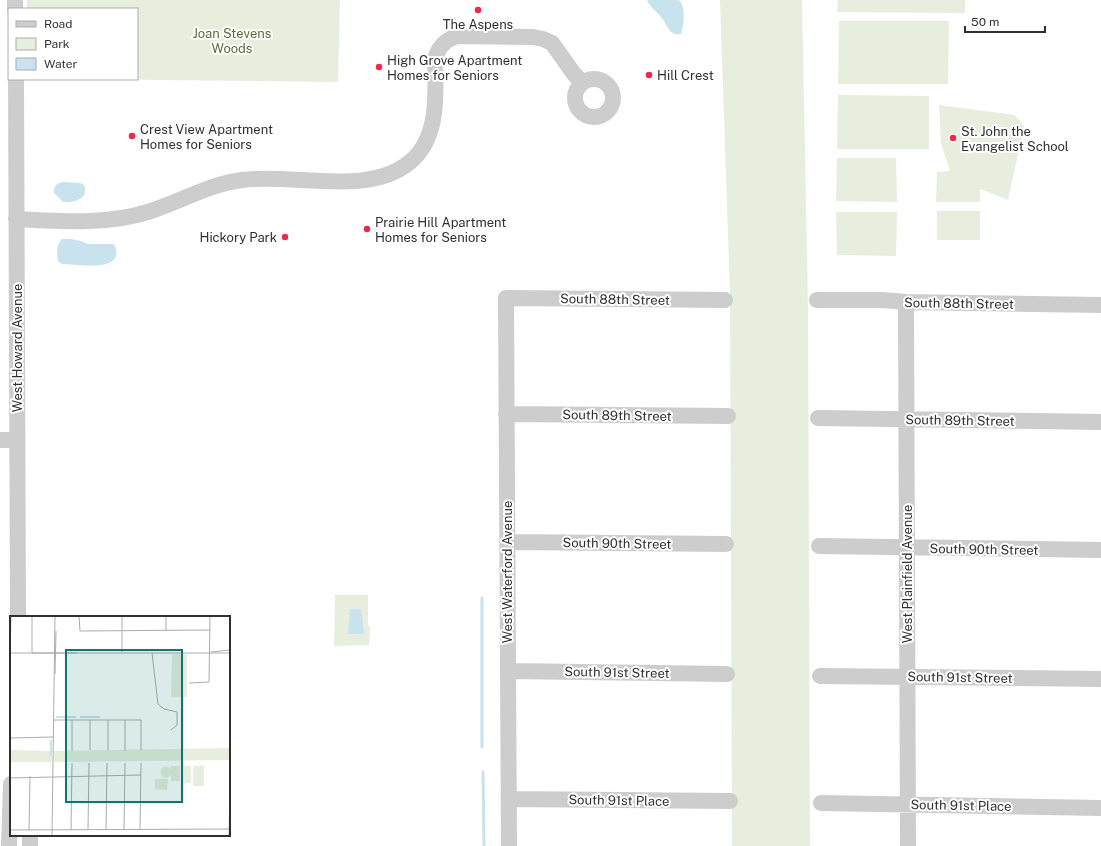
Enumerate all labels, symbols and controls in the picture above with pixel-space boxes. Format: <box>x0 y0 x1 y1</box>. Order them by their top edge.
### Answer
marker: The Aspens <box>473 5 483 15</box>
legend <box>8 8 138 80</box>
scale bar <box>965 8 1045 34</box>
text: 50 m <box>971 15 999 29</box>
text: Road <box>44 17 72 31</box>
place label: The Aspens <box>443 17 513 32</box>
park label: Joan Stevens Woods <box>193 26 271 56</box>
text: Park <box>44 37 70 51</box>
place label: High Grove Apartment Homes for Seniors <box>387 53 522 83</box>
text: Water <box>44 57 78 71</box>
marker: High Grove Apartment Homes for Seniors <box>374 62 384 72</box>
place label: Hill Crest <box>657 68 714 83</box>
marker: Hill Crest <box>644 70 654 80</box>
place label: Crest View Apartment Homes for Seniors <box>140 122 273 152</box>
place label: St. John the Evangelist School <box>961 124 1069 154</box>
marker: Crest View Apartment Homes for Seniors <box>127 131 137 141</box>
marker: St. John the Evangelist School <box>948 133 958 143</box>
place label: Prairie Hill Apartment Homes for Seniors <box>375 215 506 245</box>
marker: Prairie Hill Apartment Homes for Seniors <box>362 224 372 234</box>
place label: Hickory Park <box>199 230 277 245</box>
marker: Hickory Park <box>280 232 290 242</box>
street label: West Howard Avenue <box>10 284 25 412</box>
street label: South 88th Street <box>560 291 670 308</box>
street label: South 88th Street <box>904 295 1014 312</box>
street label: South 89th Street <box>562 407 672 424</box>
street label: South 89th Street <box>905 412 1015 429</box>
street label: West Waterford Avenue <box>500 501 515 643</box>
street label: West Plainfield Avenue <box>900 505 915 643</box>
street label: South 90th Street <box>562 535 672 552</box>
street label: South 90th Street <box>929 541 1039 558</box>
inset map <box>10 616 230 836</box>
street label: South 91st Street <box>564 664 670 681</box>
street label: South 91st Street <box>907 669 1013 686</box>
street label: South 91st Place <box>568 792 670 809</box>
street label: South 91st Place <box>910 797 1012 814</box>

